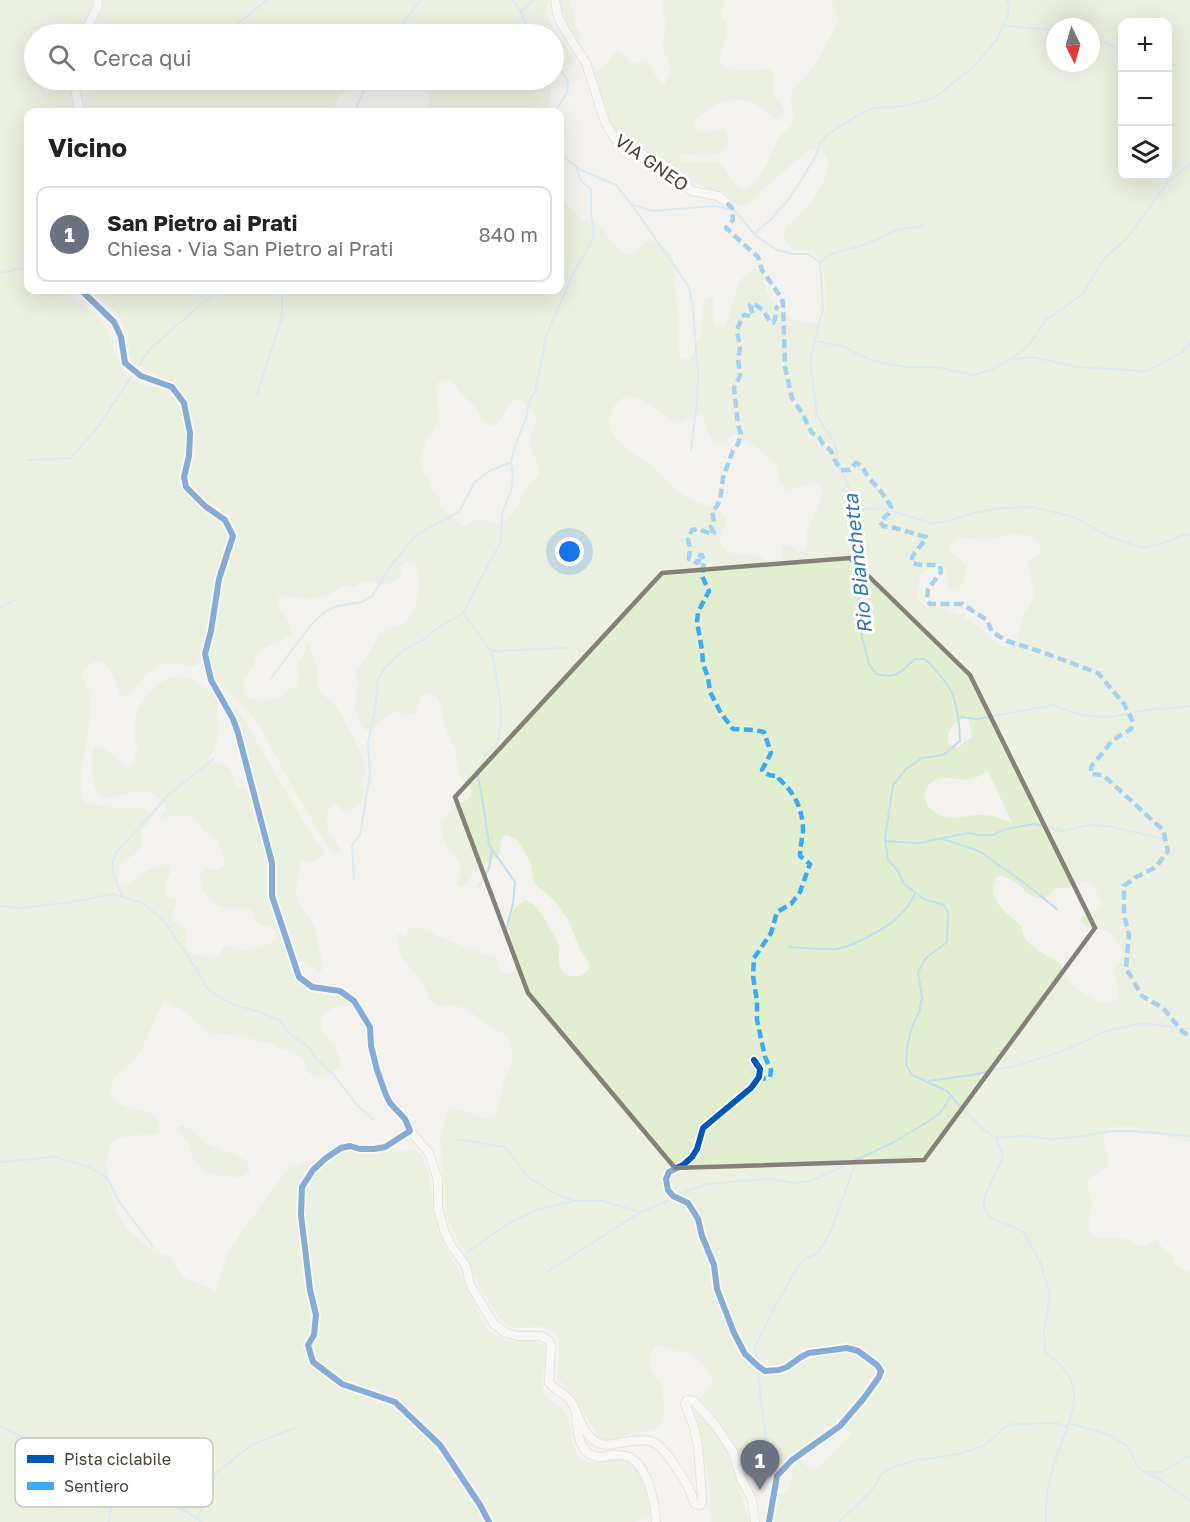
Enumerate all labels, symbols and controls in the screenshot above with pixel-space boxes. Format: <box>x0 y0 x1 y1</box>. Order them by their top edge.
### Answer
north arrow <box>1046 18 1100 72</box>
map controls <box>1118 18 1172 180</box>
button: + <box>1118 18 1172 72</box>
search box <box>24 24 564 90</box>
icon: search <box>45 41 78 74</box>
text: Cerca qui <box>93 44 192 71</box>
button: − <box>1118 72 1172 126</box>
button: layers <box>1118 126 1172 180</box>
street label: VIA GNEO <box>611 129 693 195</box>
text: Vicino <box>48 132 127 163</box>
text: San Pietro ai Prati <box>107 209 298 236</box>
text: 1 <box>64 222 75 246</box>
text: 840 m <box>479 222 538 246</box>
text: Chiesa · Via San Pietro ai Prati <box>107 236 394 260</box>
water label: Rio Bianchetta <box>838 492 876 635</box>
your location <box>555 537 584 566</box>
legend <box>15 1438 213 1507</box>
pin: 1 <box>740 1440 780 1490</box>
text: Pista ciclabile <box>64 1449 171 1469</box>
text: Sentiero <box>64 1476 129 1496</box>

